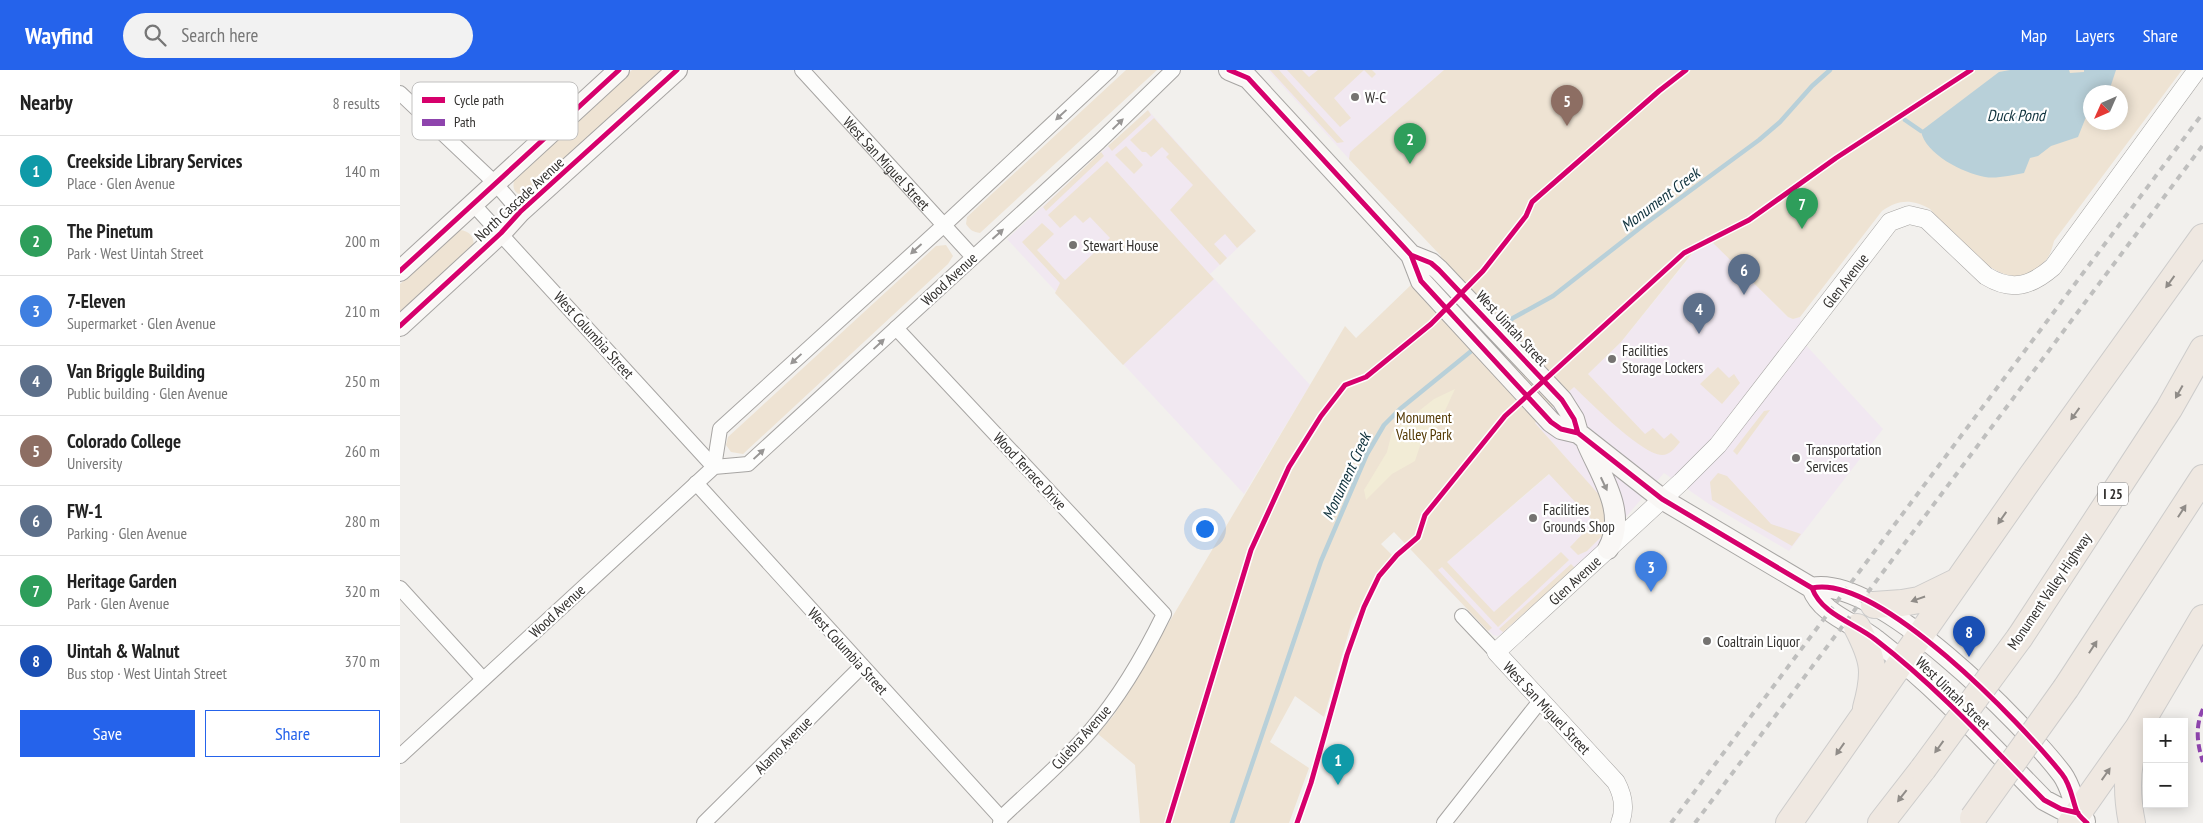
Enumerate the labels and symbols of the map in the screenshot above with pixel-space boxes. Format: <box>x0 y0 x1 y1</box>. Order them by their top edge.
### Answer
legend <box>412 82 578 140</box>
pin: 5 <box>1551 85 1583 126</box>
north arrow <box>2083 85 2128 130</box>
place label: W-C <box>1365 88 1386 107</box>
text: Cycle path <box>454 91 504 109</box>
marker: W-C <box>1349 91 1361 103</box>
water label: Duck Pond <box>1987 105 2047 125</box>
one-way arrow <box>1056 109 1068 121</box>
street label: West San Miguel Street <box>839 112 935 214</box>
text: Path <box>454 113 476 131</box>
one-way arrow <box>1112 118 1124 130</box>
pin: 2 <box>1394 123 1426 164</box>
street label: North Cascade Avenue <box>470 153 568 245</box>
water label: Monument Creek <box>1617 162 1705 235</box>
pin: 7 <box>1786 188 1818 229</box>
one-way arrow <box>992 228 1004 240</box>
place label: Stewart House <box>1083 236 1158 255</box>
marker: Stewart House <box>1067 239 1079 251</box>
one-way arrow <box>910 244 923 255</box>
street label: Wood Avenue <box>917 248 981 310</box>
street label: Glen Avenue <box>1818 249 1872 312</box>
pin: 6 <box>1728 254 1760 295</box>
one-way arrow <box>2165 275 2175 289</box>
street label: West Uintah Street <box>1472 286 1552 370</box>
street label: West Columbia Street <box>550 287 638 383</box>
pin: 4 <box>1683 293 1715 334</box>
one-way arrow <box>872 338 884 350</box>
place label: Facilities Storage Lockers <box>1622 341 1703 377</box>
one-way arrow <box>791 353 803 365</box>
marker: Facilities Storage Lockers <box>1606 353 1618 365</box>
one-way arrow <box>2175 384 2183 399</box>
one-way arrow <box>2070 407 2080 421</box>
park label: Monument Valley Park <box>1395 408 1452 444</box>
street label: Wood Terrace Drive <box>989 428 1071 514</box>
water label: Monument Creek <box>1317 428 1376 523</box>
place label: Transportation Services <box>1806 440 1881 476</box>
one-way arrow <box>753 448 765 460</box>
marker: Transportation Services <box>1790 452 1802 464</box>
one-way arrow <box>1601 477 1609 491</box>
road number: I 25 <box>2098 482 2128 506</box>
place label: Facilities Grounds Shop <box>1543 500 1615 536</box>
one-way arrow <box>2177 504 2187 518</box>
one-way arrow <box>1997 511 2007 525</box>
marker: Facilities Grounds Shop <box>1527 512 1539 524</box>
your location <box>1192 516 1218 542</box>
street label: Monument Valley Highway <box>2003 529 2095 653</box>
street label: Glen Avenue <box>1544 551 1605 609</box>
pin: 3 <box>1635 551 1667 592</box>
street label: Wood Avenue <box>525 580 589 642</box>
one-way arrow <box>1910 595 1925 603</box>
street label: West Columbia Street <box>804 603 892 699</box>
pin: 8 <box>1953 616 1985 657</box>
place label: Coaltrain Liquor <box>1717 632 1801 651</box>
marker: Coaltrain Liquor <box>1701 635 1713 647</box>
one-way arrow <box>2088 640 2098 654</box>
street label: West Uintah Street <box>1912 653 1994 733</box>
street label: West San Miguel Street <box>1499 658 1595 758</box>
street label: Culebra Avenue <box>1047 701 1115 773</box>
street label: Alamo Avenue <box>750 712 816 778</box>
one-way arrow <box>1934 740 1944 754</box>
one-way arrow <box>1835 742 1845 756</box>
pin: 1 <box>1322 744 1354 785</box>
one-way arrow <box>2101 767 2111 780</box>
one-way arrow <box>1897 789 1907 803</box>

